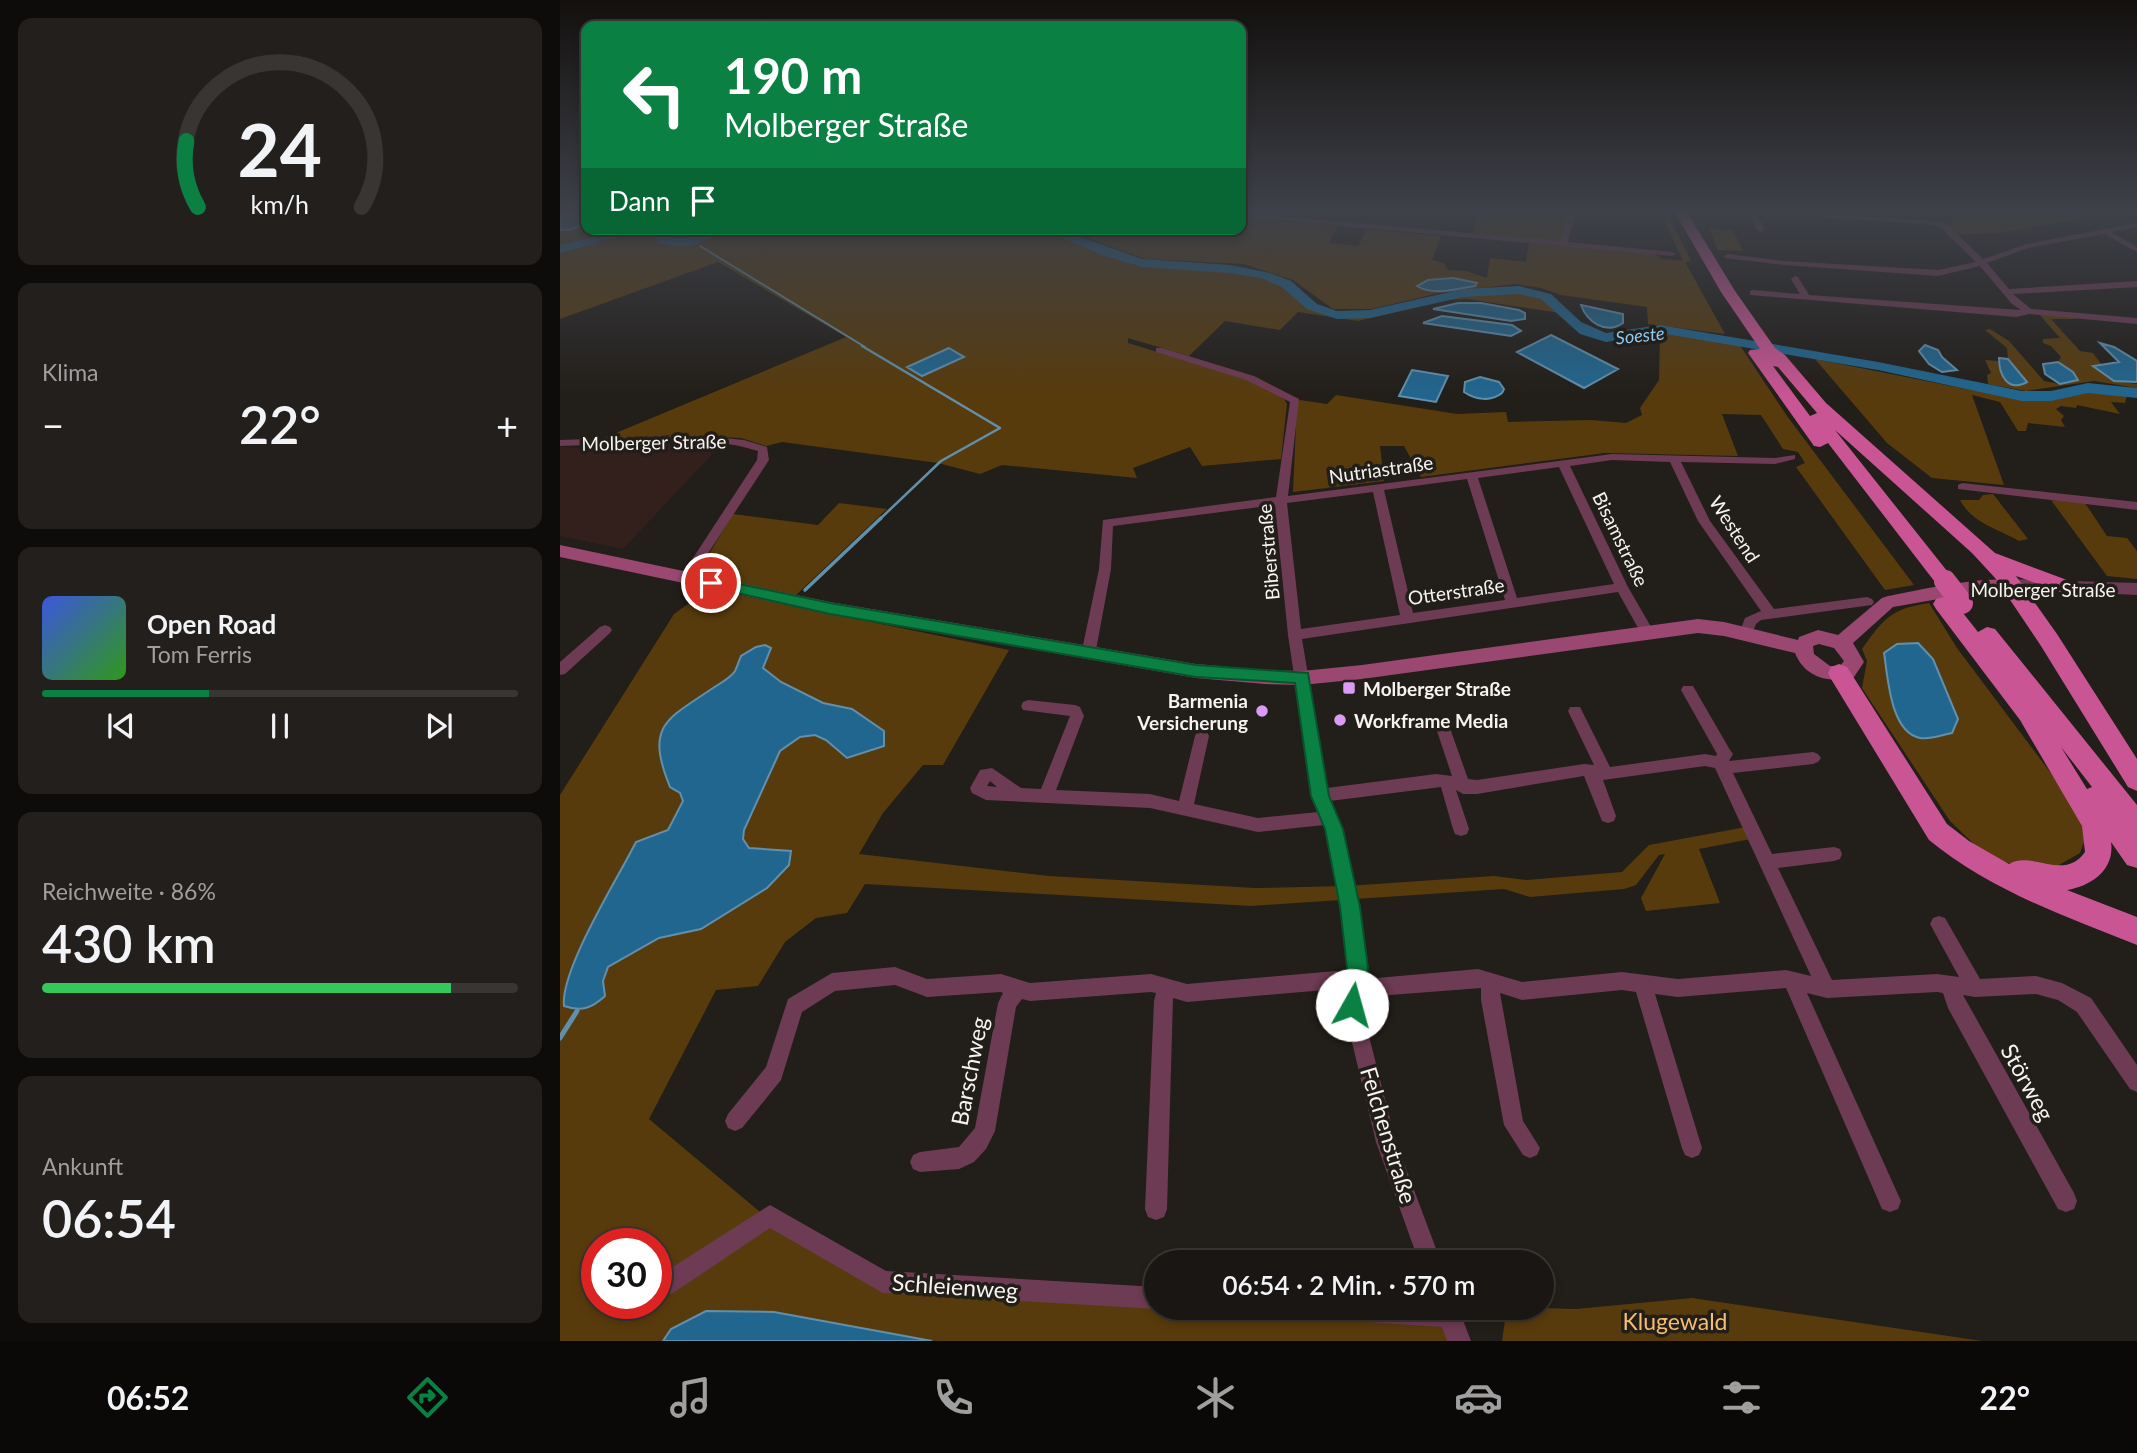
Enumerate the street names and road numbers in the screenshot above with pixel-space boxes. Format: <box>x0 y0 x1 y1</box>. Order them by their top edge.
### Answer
street label: Molberger Straße <box>581 429 727 455</box>
street label: Nutriastraße <box>1327 450 1435 488</box>
street label: Bisamstraße <box>1588 488 1654 590</box>
street label: Westend <box>1705 491 1765 567</box>
street label: Biberstraße <box>1252 503 1284 601</box>
street label: Otterstraße <box>1406 573 1506 609</box>
street label: Molberger Straße <box>1970 578 2116 601</box>
street label: Barschweg <box>945 1014 993 1128</box>
street label: Störweg <box>1995 1039 2061 1125</box>
street label: Felchenstraße <box>1355 1063 1423 1207</box>
street label: Schleienweg <box>891 1268 1019 1304</box>

